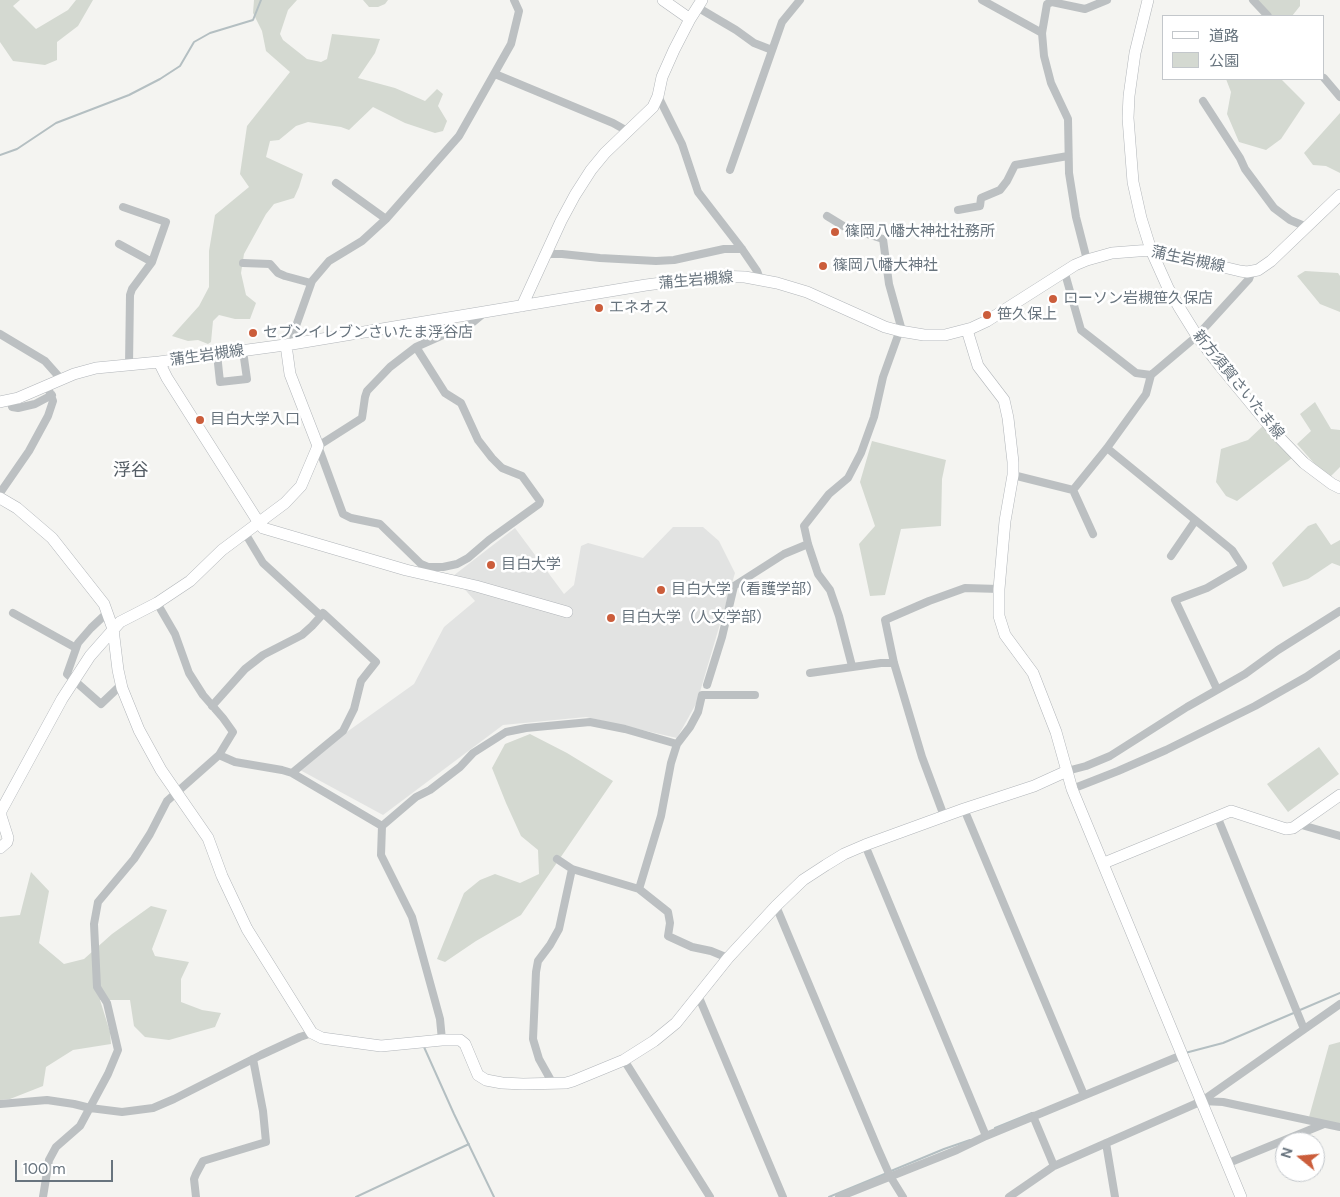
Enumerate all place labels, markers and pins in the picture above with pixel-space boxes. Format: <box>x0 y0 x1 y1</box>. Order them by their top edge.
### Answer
place label: 篠岡八幡大神社社務所 <box>845 223 995 241</box>
marker: 篠岡八幡大神社社務所 <box>829 226 841 238</box>
place label: 篠岡八幡大神社 <box>833 257 938 275</box>
marker: 篠岡八幡大神社 <box>817 260 829 272</box>
place label: ローソン岩槻笹久保店 <box>1063 290 1213 308</box>
marker: ローソン岩槻笹久保店 <box>1047 293 1059 305</box>
place label: エネオス <box>609 299 669 317</box>
marker: エネオス <box>593 302 605 314</box>
place label: 笹久保上 <box>997 306 1057 324</box>
marker: 笹久保上 <box>981 309 993 321</box>
place label: セブンイレブンさいたま浮谷店 <box>263 324 473 342</box>
marker: セブンイレブンさいたま浮谷店 <box>247 327 259 339</box>
place label: 目白大学入口 <box>210 411 300 429</box>
marker: 目白大学入口 <box>194 414 206 426</box>
place label: 目白大学 <box>501 556 561 574</box>
marker: 目白大学 <box>485 559 497 571</box>
place label: 目白大学（看護学部） <box>671 581 821 599</box>
marker: 目白大学（看護学部） <box>655 584 667 596</box>
place label: 目白大学（人文学部） <box>621 609 771 627</box>
marker: 目白大学（人文学部） <box>605 612 617 624</box>

